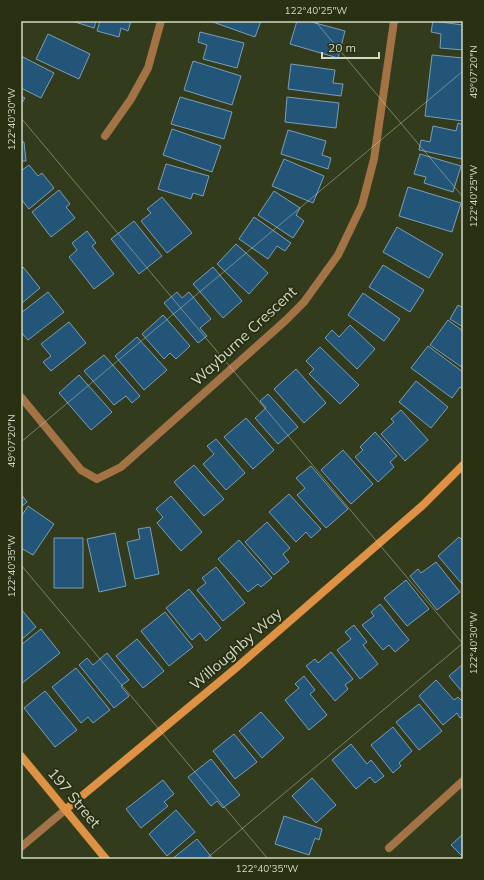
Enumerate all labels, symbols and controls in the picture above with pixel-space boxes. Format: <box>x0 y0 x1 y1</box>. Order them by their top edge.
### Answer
text: 122°40'25"W <box>285 4 347 17</box>
scale bar <box>322 34 379 60</box>
text: 20 m <box>328 40 356 55</box>
text: 49°07'20"N <box>467 45 480 99</box>
text: 122°40'30"W <box>5 88 18 150</box>
text: 122°40'25"W <box>467 165 480 227</box>
street label: Wayburne Crescent <box>187 282 300 389</box>
text: 49°07'20"N <box>5 414 18 468</box>
text: 122°40'35"W <box>5 535 18 597</box>
street label: Willoughby Way <box>186 603 286 694</box>
text: 122°40'30"W <box>467 612 480 674</box>
street label: 197 Street <box>44 764 105 832</box>
text: 122°40'35"W <box>236 862 298 875</box>

